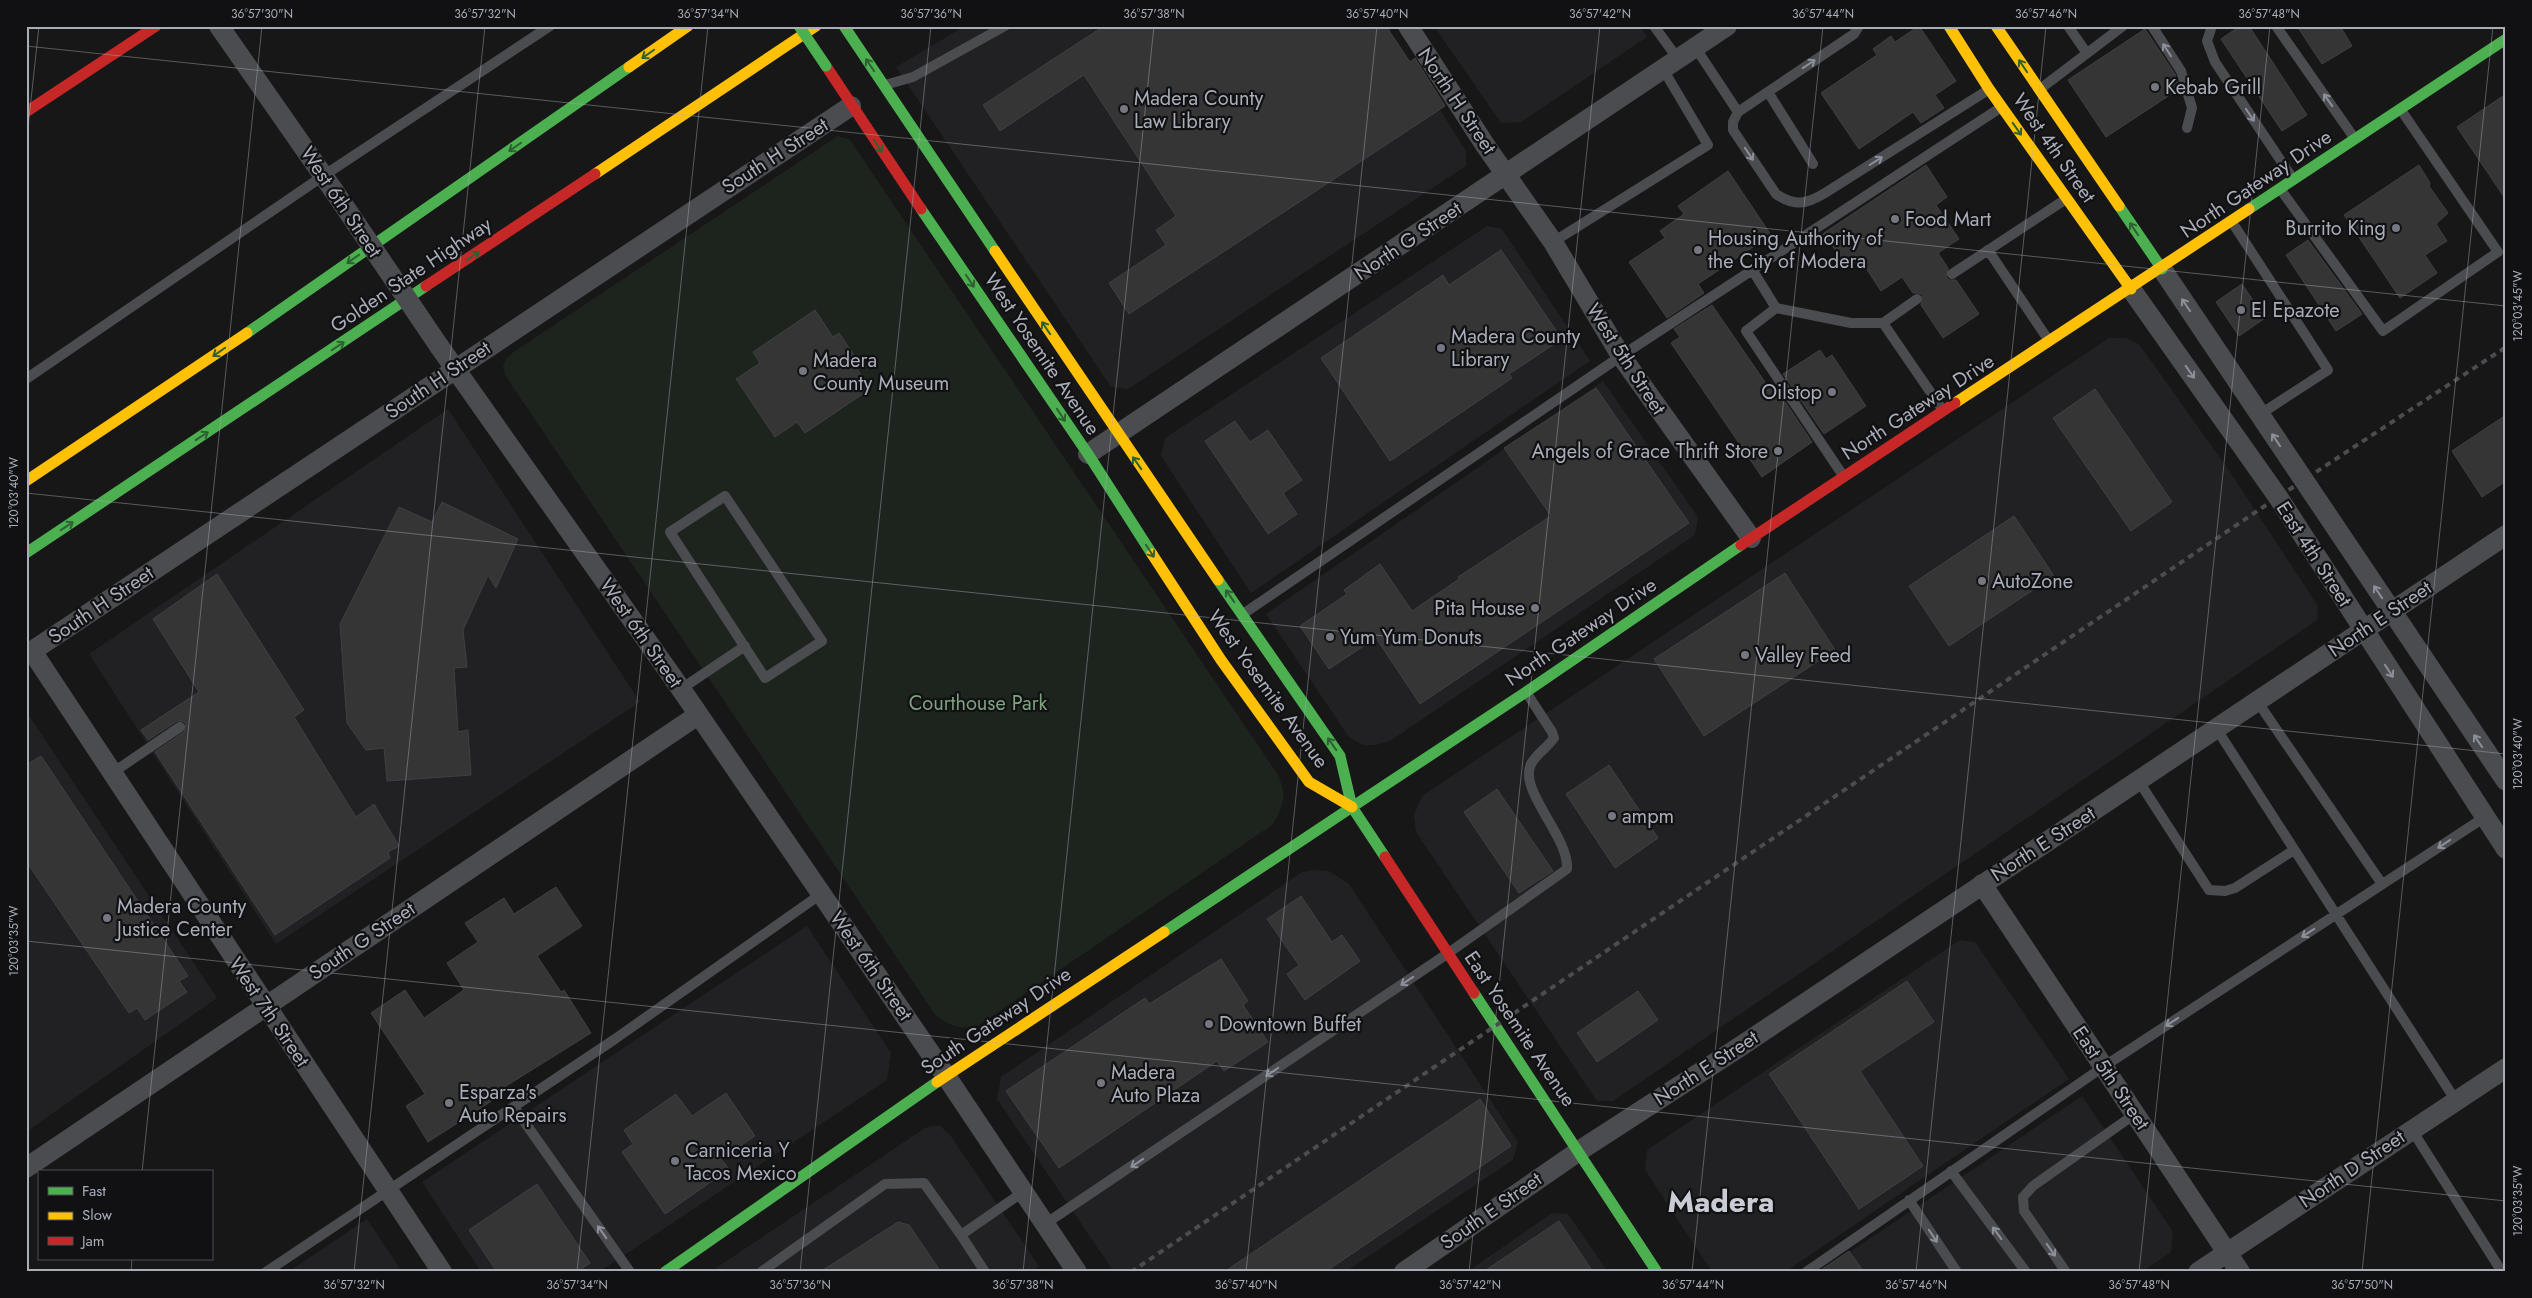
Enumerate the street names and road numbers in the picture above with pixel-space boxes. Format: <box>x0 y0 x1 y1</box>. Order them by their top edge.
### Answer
street label: North H Street <box>1411 42 1503 160</box>
street label: West 4th Street <box>2005 87 2103 209</box>
street label: South H Street <box>716 111 834 201</box>
street label: North Gateway Drive <box>2175 123 2337 245</box>
street label: West 6th Street <box>293 141 389 263</box>
street label: North G Street <box>1349 194 1468 288</box>
street label: Golden State Highway <box>325 210 498 340</box>
street label: West Yosemite Avenue <box>977 267 1107 441</box>
street label: West 5th Street <box>1579 298 1673 421</box>
street label: South H Street <box>379 334 497 426</box>
street label: North Gateway Drive <box>1836 347 2000 467</box>
street label: East 4th Street <box>2269 496 2359 612</box>
street label: South H Street <box>42 559 160 651</box>
street label: North Gateway Drive <box>1500 571 1662 693</box>
street label: West 6th Street <box>592 572 690 694</box>
street label: North E Street <box>2322 574 2438 664</box>
street label: West Yosemite Avenue <box>1200 604 1336 774</box>
street label: North E Street <box>1985 799 2101 889</box>
street label: South G Street <box>303 895 421 987</box>
street label: West 6th Street <box>822 905 920 1027</box>
street label: East Yosemite Avenue <box>1457 945 1583 1113</box>
street label: West 7th Street <box>222 951 317 1073</box>
street label: South Gateway Drive <box>915 960 1077 1082</box>
street label: East 5th Street <box>2065 1020 2157 1136</box>
street label: North E Street <box>1648 1023 1764 1113</box>
street label: North D Street <box>2293 1123 2411 1215</box>
street label: South E Street <box>1434 1165 1548 1257</box>

